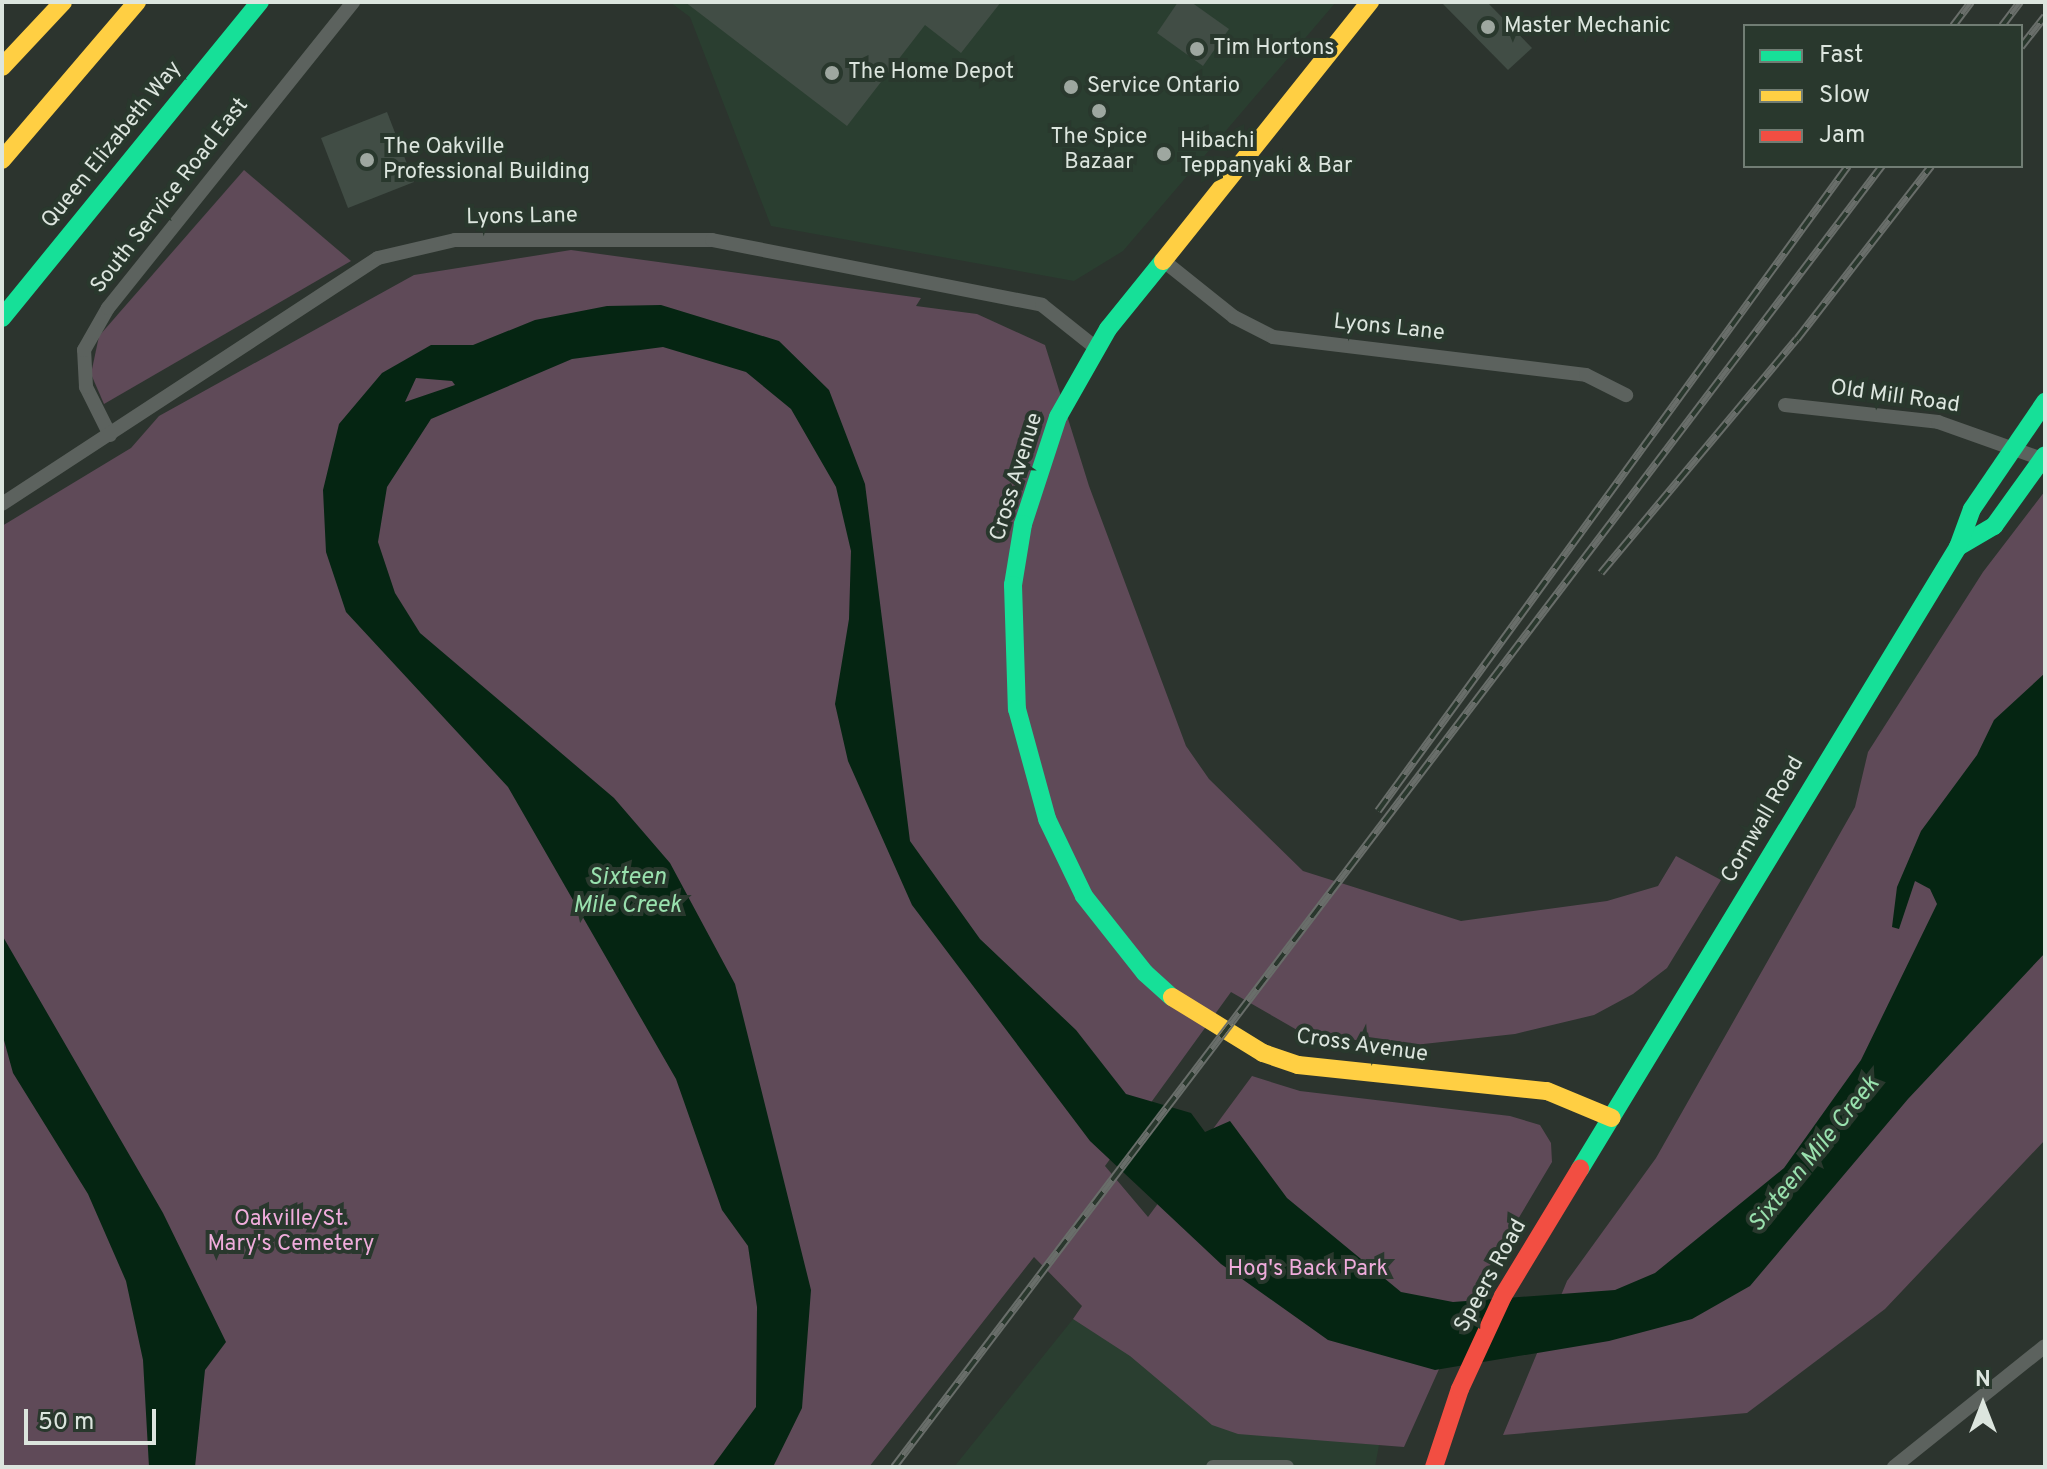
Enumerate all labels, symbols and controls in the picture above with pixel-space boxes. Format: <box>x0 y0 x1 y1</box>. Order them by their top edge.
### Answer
place label: Master Mechanic <box>1504 14 1671 40</box>
marker: Master Mechanic <box>1479 18 1497 36</box>
legend <box>1743 24 2023 168</box>
place label: Tim Hortons <box>1213 36 1335 62</box>
marker: Tim Hortons <box>1188 40 1206 58</box>
text: Fast <box>1819 41 1863 71</box>
street label: Queen Elizabeth Way <box>36 56 188 234</box>
place label: The Home Depot <box>848 60 1014 86</box>
marker: The Home Depot <box>823 64 841 82</box>
place label: Service Ontario <box>1087 74 1240 100</box>
marker: Service Ontario <box>1062 78 1080 96</box>
text: Slow <box>1819 81 1870 111</box>
street label: South Service Road East <box>86 93 254 299</box>
marker: The Spice Bazaar <box>1090 102 1108 120</box>
text: Jam <box>1819 121 1865 151</box>
place label: The Spice Bazaar <box>1051 124 1147 176</box>
place label: Hibachi Teppanyaki & Bar <box>1180 128 1352 180</box>
place label: The Oakville Professional Building <box>383 134 590 186</box>
marker: Hibachi Teppanyaki & Bar <box>1155 145 1173 163</box>
marker: The Oakville Professional Building <box>358 151 376 169</box>
street label: Lyons Lane <box>466 203 578 231</box>
street label: Lyons Lane <box>1332 309 1446 347</box>
street label: Old Mill Road <box>1829 375 1961 419</box>
street label: Cross Avenue <box>985 409 1049 545</box>
street label: Cornwall Road <box>1716 752 1810 888</box>
water label: Sixteen Mile Creek <box>573 865 681 921</box>
street label: Cross Avenue <box>1294 1024 1430 1068</box>
water label: Sixteen Mile Creek <box>1743 1071 1887 1239</box>
park label: Oakville/St. Mary's Cemetery <box>207 1206 375 1258</box>
street label: Speers Road <box>1449 1215 1533 1337</box>
park label: Hog's Back Park <box>1228 1257 1388 1283</box>
north arrow <box>1943 1365 2023 1445</box>
text: N <box>1975 1367 1991 1394</box>
scale bar <box>28 1393 160 1443</box>
text: 50 m <box>38 1408 94 1438</box>

